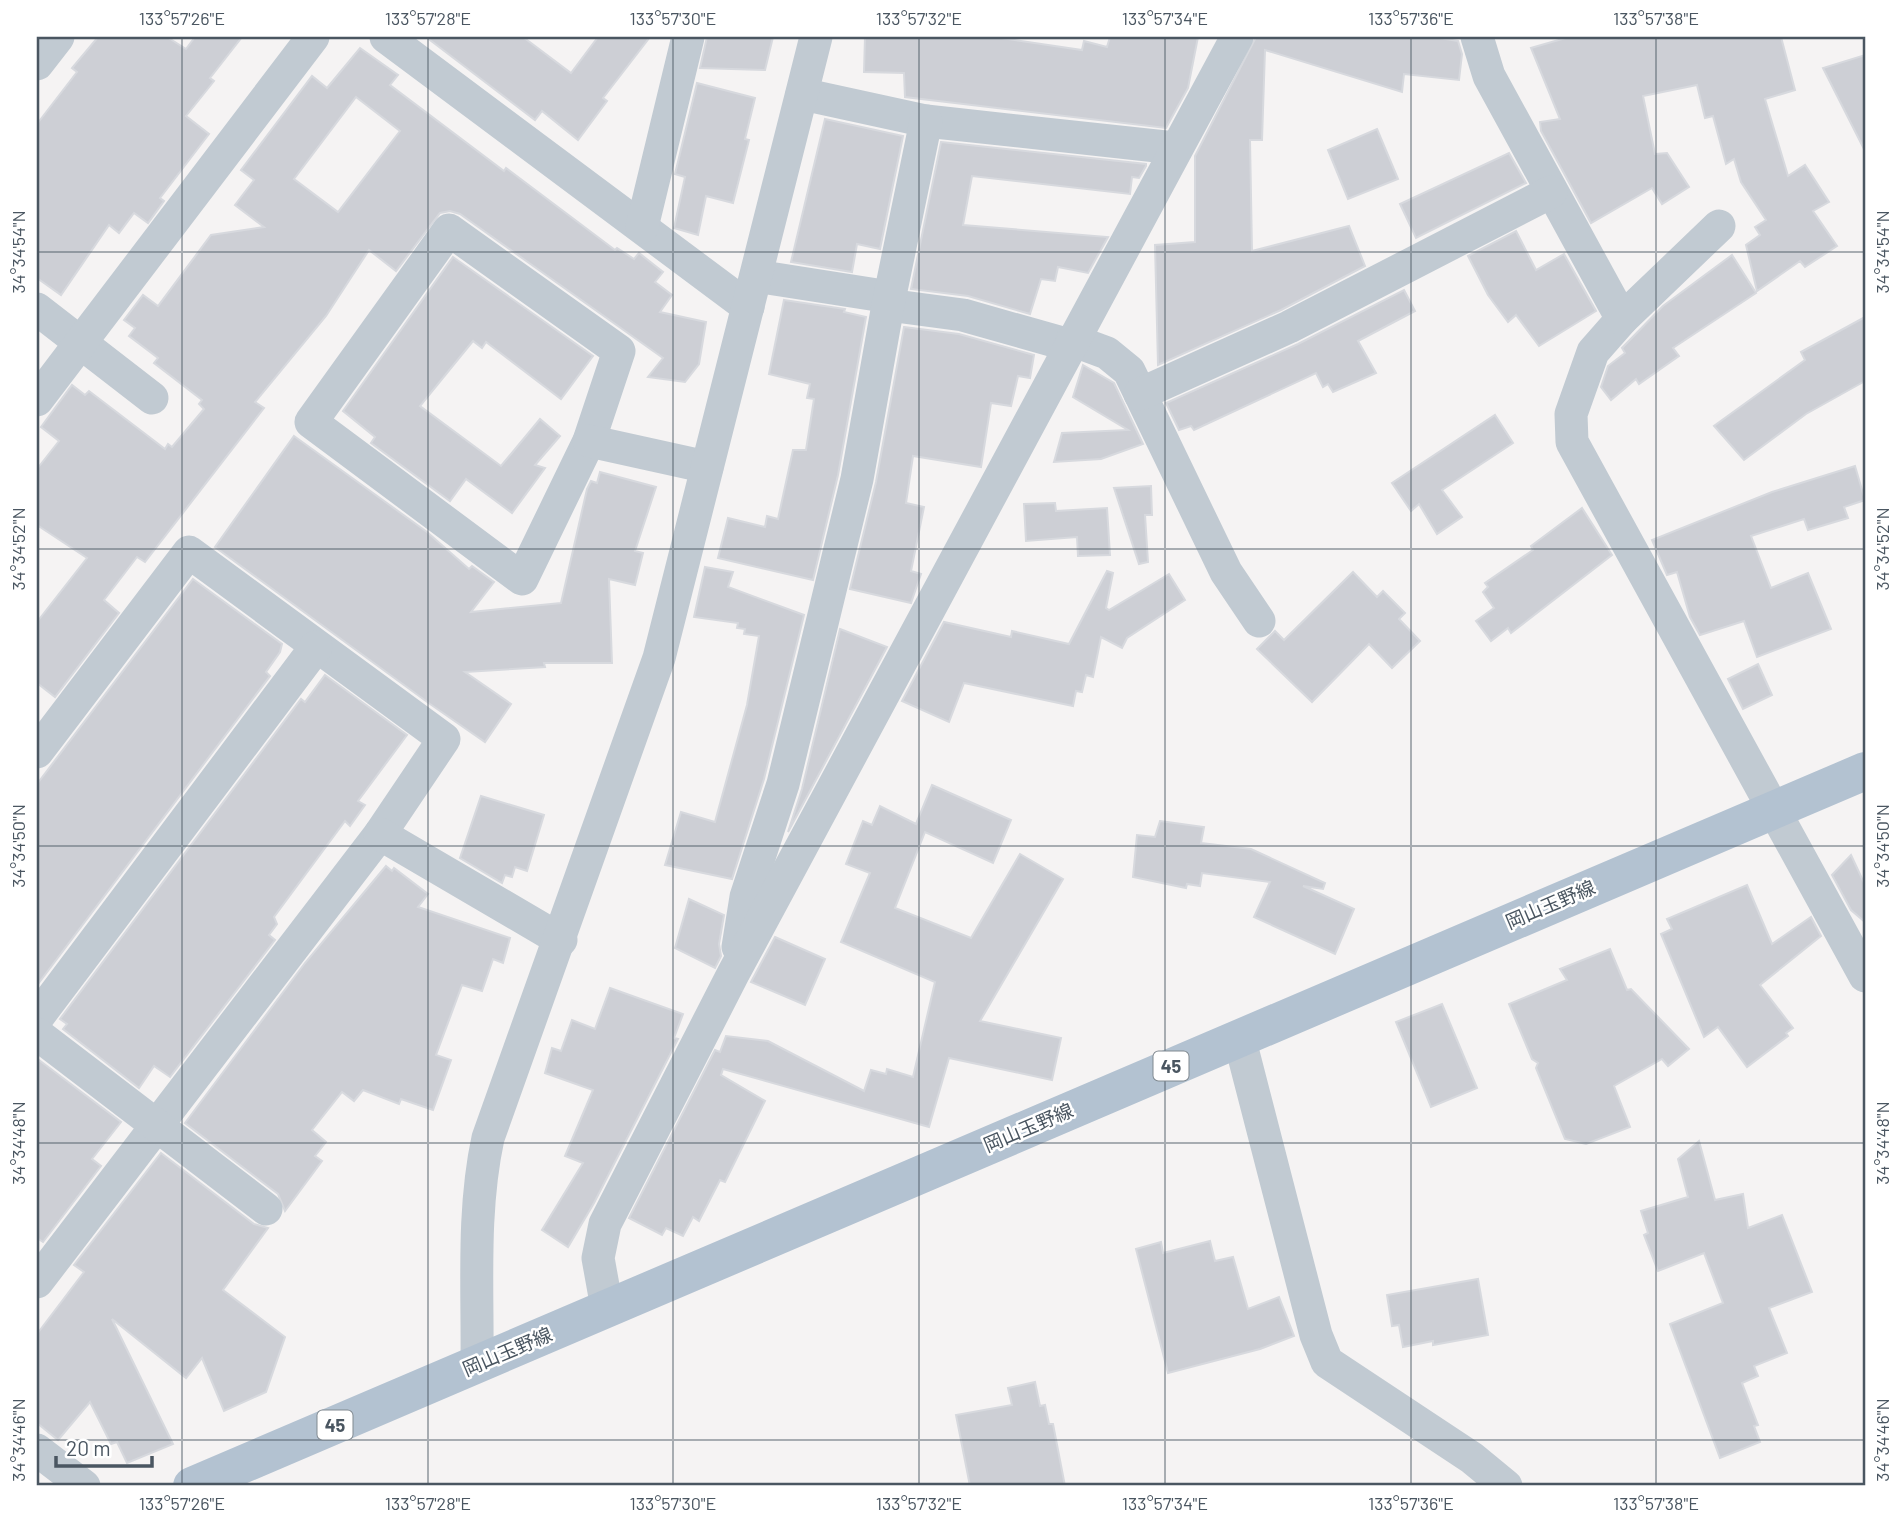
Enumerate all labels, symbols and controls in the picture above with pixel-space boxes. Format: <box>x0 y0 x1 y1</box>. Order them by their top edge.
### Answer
text: 133°57'26"E <box>139 7 225 29</box>
text: 133°57'28"E <box>385 7 471 29</box>
text: 133°57'30"E <box>630 7 716 29</box>
text: 133°57'32"E <box>876 7 962 29</box>
text: 133°57'34"E <box>1122 7 1208 29</box>
text: 133°57'36"E <box>1368 7 1454 29</box>
text: 133°57'38"E <box>1613 7 1699 29</box>
text: 34°34'54"N <box>7 210 29 294</box>
text: 34°34'54"N <box>1871 210 1893 294</box>
text: 34°34'52"N <box>7 507 29 591</box>
text: 34°34'52"N <box>1871 507 1893 591</box>
text: 34°34'50"N <box>7 804 29 888</box>
text: 34°34'50"N <box>1871 804 1893 888</box>
street label: 岡山玉野線 <box>1502 875 1598 933</box>
road number: 45 <box>1154 1051 1188 1080</box>
street label: 岡山玉野線 <box>980 1098 1076 1156</box>
text: 34°34'48"N <box>7 1101 29 1185</box>
text: 34°34'48"N <box>1871 1101 1893 1185</box>
street label: 岡山玉野線 <box>459 1322 555 1380</box>
text: 34°34'46"N <box>7 1398 29 1482</box>
text: 34°34'46"N <box>1871 1398 1893 1482</box>
road number: 45 <box>318 1410 352 1440</box>
scale bar <box>56 1425 152 1469</box>
text: 20 m <box>66 1435 111 1460</box>
text: 133°57'26"E <box>139 1492 225 1514</box>
text: 133°57'28"E <box>385 1492 471 1514</box>
text: 133°57'30"E <box>630 1492 716 1514</box>
text: 133°57'32"E <box>876 1492 962 1514</box>
text: 133°57'34"E <box>1122 1492 1208 1514</box>
text: 133°57'36"E <box>1368 1492 1454 1514</box>
text: 133°57'38"E <box>1613 1492 1699 1514</box>

